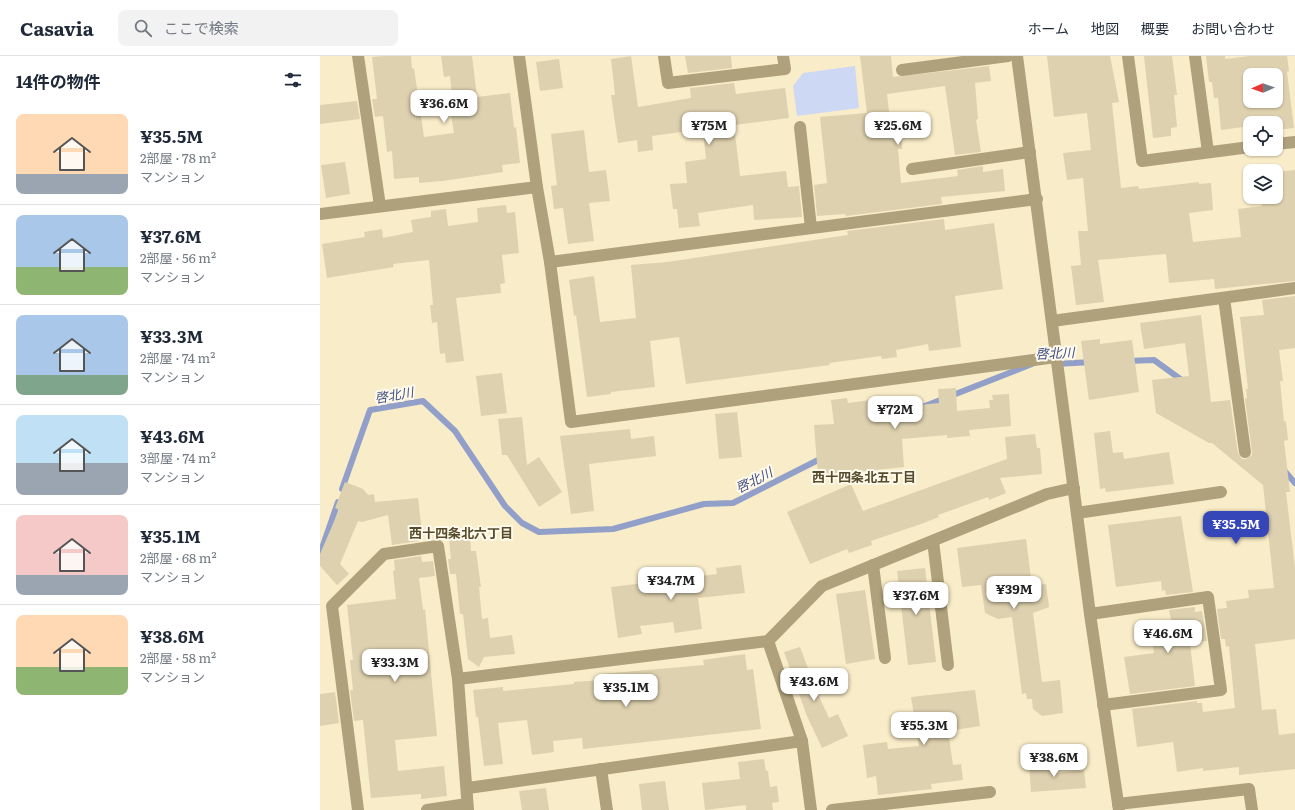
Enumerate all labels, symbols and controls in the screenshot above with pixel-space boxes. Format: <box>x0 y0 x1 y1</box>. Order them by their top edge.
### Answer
search box <box>118 10 398 46</box>
text: Casavia <box>20 14 94 42</box>
text: ここで検索 <box>164 16 239 39</box>
icon: search <box>132 17 154 39</box>
text: ホーム <box>1027 18 1069 38</box>
text: 地図 <box>1091 18 1119 38</box>
text: 概要 <box>1141 18 1169 38</box>
text: お問い合わせ <box>1191 18 1275 38</box>
text: 14件の物件 <box>16 68 101 93</box>
north arrow <box>1243 68 1283 108</box>
map controls <box>1243 68 1283 204</box>
icon: filters <box>282 69 304 91</box>
pin: ¥36.6M <box>411 90 477 124</box>
text: ¥36.6M <box>419 93 469 112</box>
pin: ¥75M <box>685 112 733 146</box>
pin: ¥25.6M <box>865 112 931 146</box>
text: ¥75M <box>691 115 727 134</box>
text: ¥25.6M <box>874 115 922 134</box>
button: locate <box>1243 116 1283 156</box>
text: ¥35.5M <box>140 123 203 148</box>
icon: home <box>48 130 96 178</box>
text: 2部屋 · 78 m² <box>140 148 216 167</box>
button: layers <box>1243 164 1283 204</box>
text: マンション <box>140 167 205 186</box>
text: ¥37.6M <box>140 223 202 248</box>
icon: home <box>48 231 96 279</box>
text: 2部屋 · 56 m² <box>140 248 216 267</box>
text: マンション <box>140 267 205 286</box>
text: ¥33.3M <box>140 323 203 348</box>
icon: home <box>48 331 96 379</box>
water label: 啓北川 <box>1035 342 1077 363</box>
text: 2部屋 · 74 m² <box>140 348 215 367</box>
text: マンション <box>140 367 205 386</box>
water label: 啓北川 <box>373 381 417 407</box>
pin: ¥72M <box>871 396 919 430</box>
text: ¥72M <box>877 399 913 418</box>
text: ¥43.6M <box>140 423 205 448</box>
icon: home <box>48 431 96 479</box>
text: 3部屋 · 74 m² <box>140 448 216 467</box>
water label: 啓北川 <box>732 461 777 497</box>
text: マンション <box>140 467 205 486</box>
district label: 西十四条北五丁目 <box>812 467 916 486</box>
pin: ¥35.5M <box>1203 511 1269 545</box>
text: ¥35.5M <box>1212 514 1260 533</box>
text: ¥35.1M <box>140 523 201 548</box>
district label: 西十四条北六丁目 <box>409 523 513 542</box>
icon: home <box>48 531 96 579</box>
text: 2部屋 · 68 m² <box>140 548 217 567</box>
text: マンション <box>140 567 205 586</box>
pin: ¥34.7M <box>638 567 704 601</box>
text: ¥34.7M <box>647 570 695 589</box>
pin: ¥39M <box>990 576 1038 610</box>
text: ¥39M <box>995 579 1033 598</box>
pin: ¥37.6M <box>883 582 949 616</box>
text: ¥37.6M <box>892 585 940 604</box>
pin: ¥46.6M <box>1135 620 1201 654</box>
text: ¥38.6M <box>140 623 204 648</box>
text: ¥46.6M <box>1143 623 1193 642</box>
icon: home <box>48 631 96 679</box>
text: 2部屋 · 58 m² <box>140 648 216 667</box>
pin: ¥33.3M <box>362 649 428 683</box>
text: ¥33.3M <box>371 652 419 671</box>
text: マンション <box>140 667 205 686</box>
pin: ¥43.6M <box>781 668 847 702</box>
text: ¥43.6M <box>789 671 839 690</box>
pin: ¥35.1M <box>593 674 659 708</box>
text: ¥35.1M <box>603 677 649 696</box>
pin: ¥55.3M <box>891 712 957 746</box>
text: ¥55.3M <box>900 715 948 734</box>
pin: ¥38.6M <box>1021 744 1087 778</box>
text: ¥38.6M <box>1029 747 1079 766</box>

